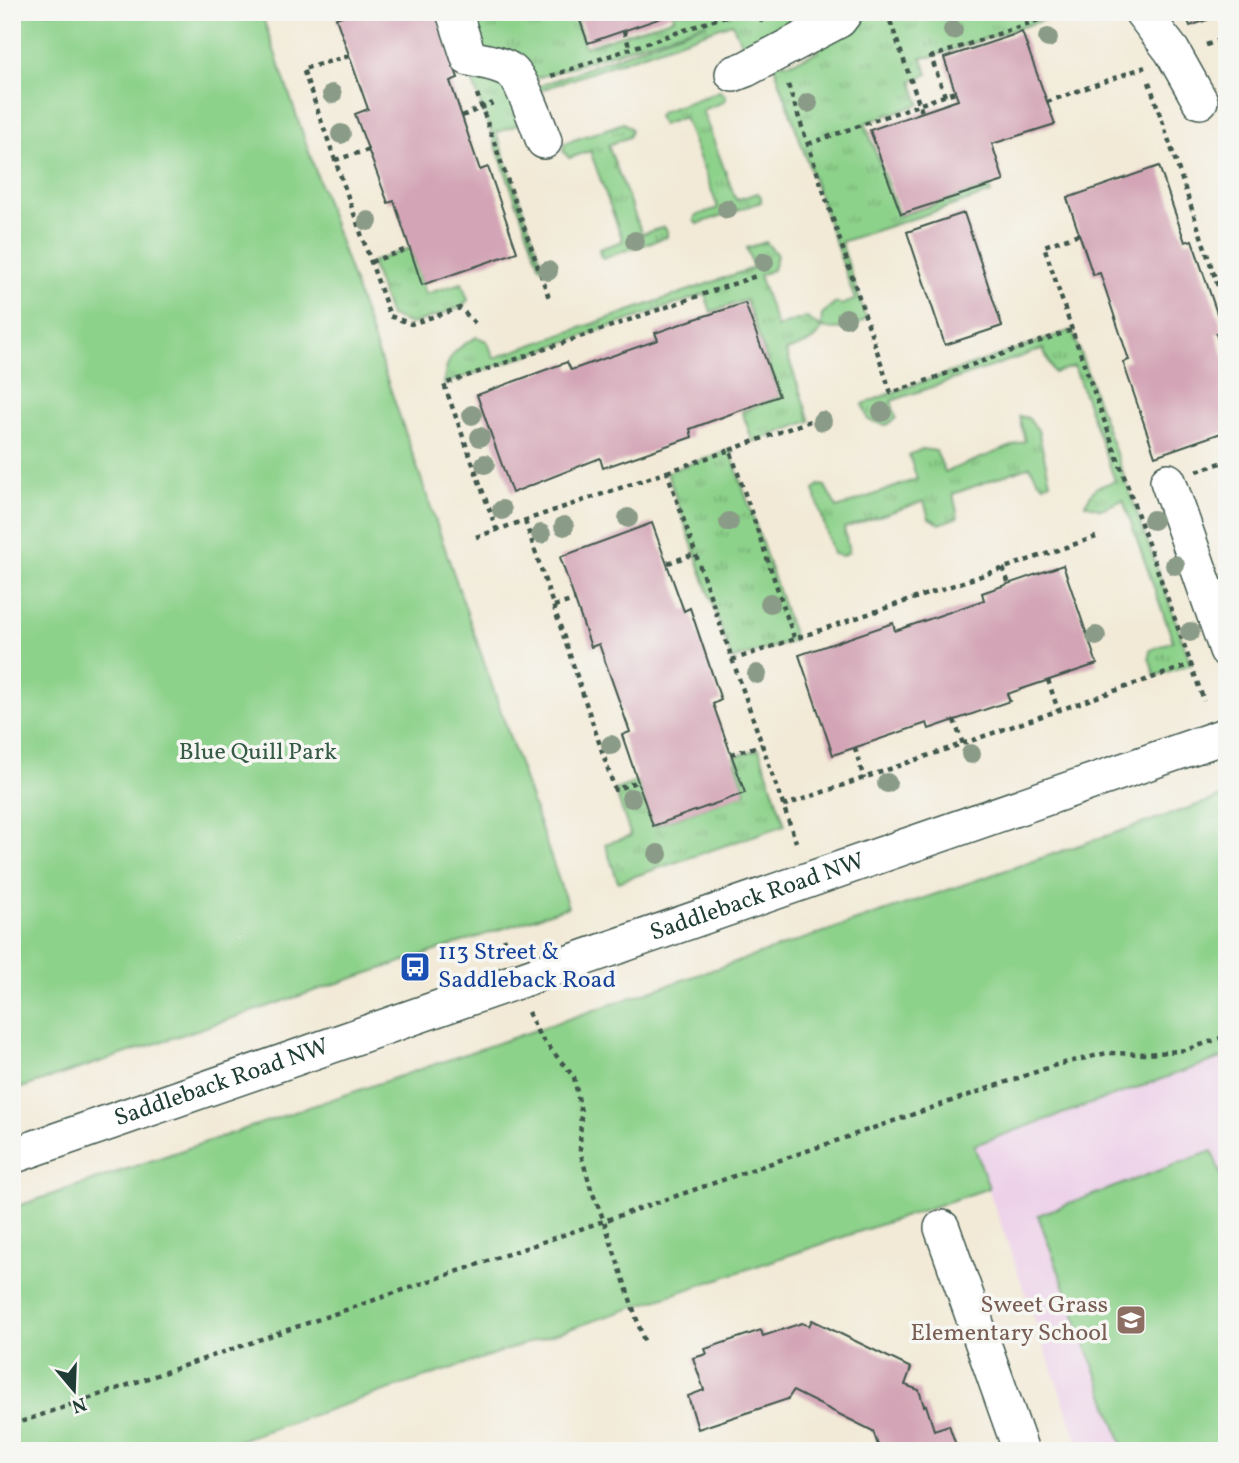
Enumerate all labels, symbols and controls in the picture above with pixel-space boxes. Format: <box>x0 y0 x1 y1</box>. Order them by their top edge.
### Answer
park label: Blue Quill Park <box>179 736 337 770</box>
street label: Saddleback Road NW <box>646 845 869 951</box>
place label: 113 Street & Saddleback Road <box>438 936 616 998</box>
bus stop icon: 113 Street & Saddleback Road <box>398 950 432 984</box>
street label: Saddleback Road NW <box>110 1030 334 1136</box>
place label: Sweet Grass Elementary School <box>910 1289 1108 1351</box>
school or university icon: Sweet Grass Elementary School <box>1114 1303 1148 1337</box>
north arrow <box>38 1354 108 1424</box>
text: N <box>68 1390 90 1419</box>

